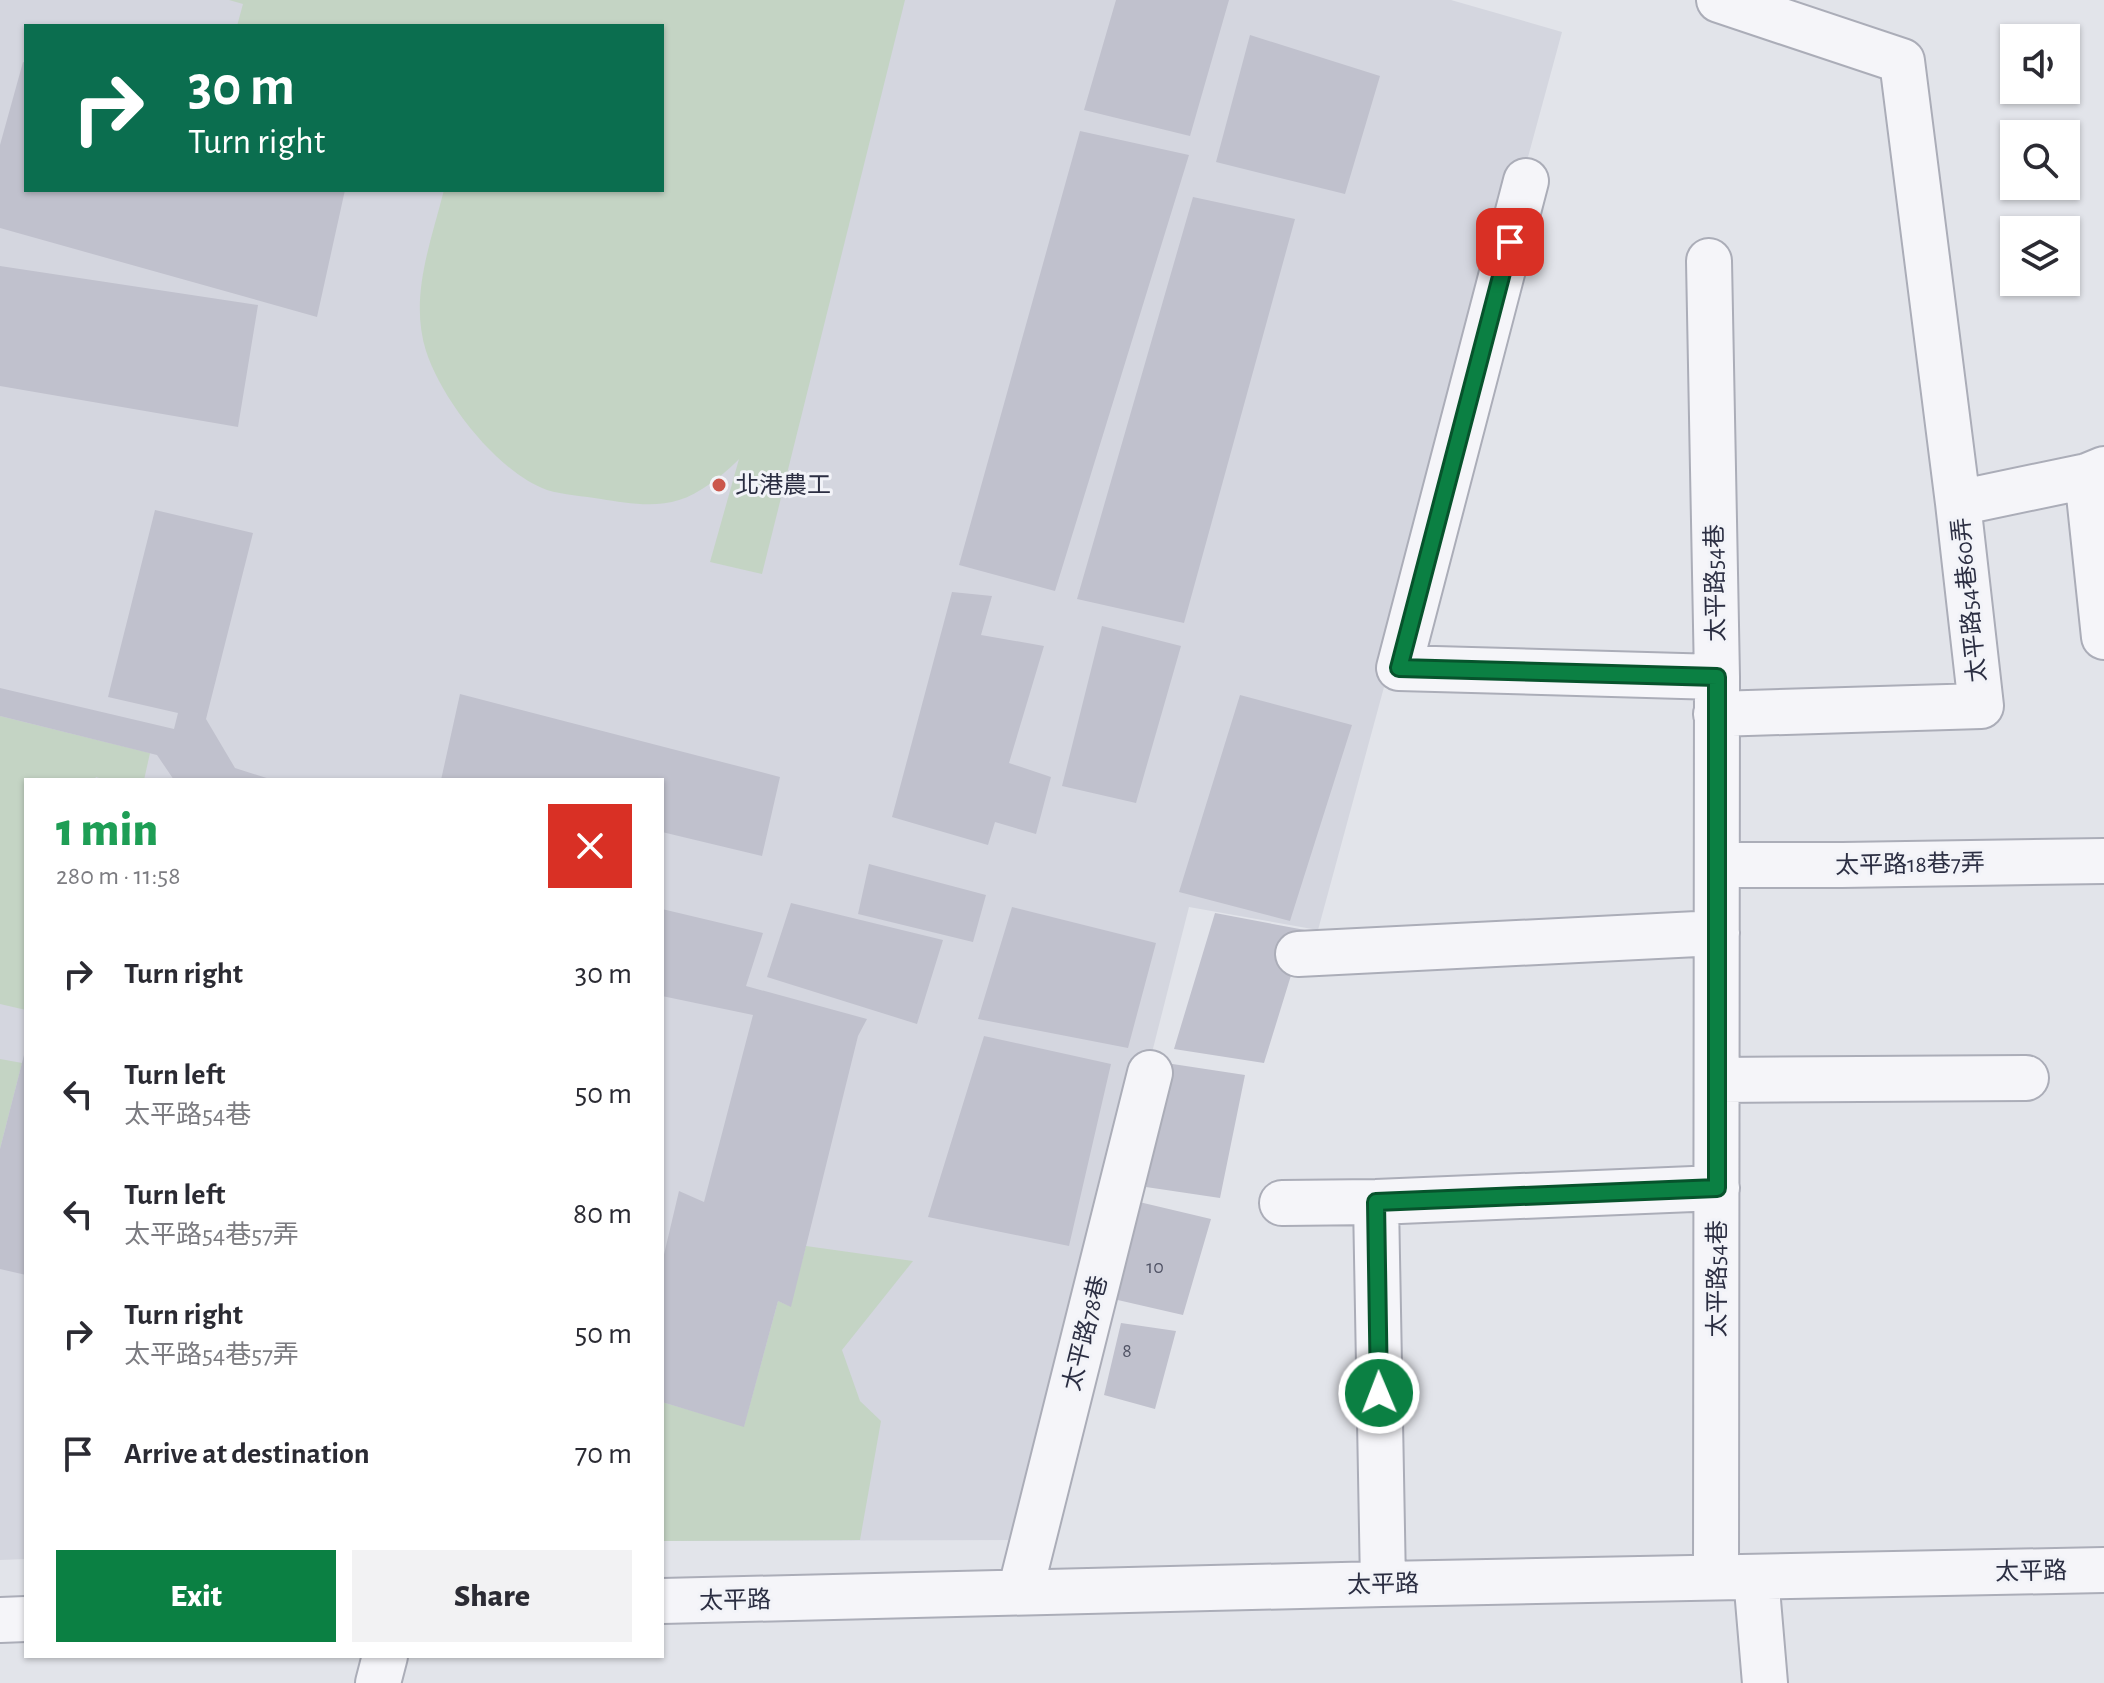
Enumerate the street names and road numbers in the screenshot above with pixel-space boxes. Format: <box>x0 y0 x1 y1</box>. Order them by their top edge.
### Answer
street label: 太平路54巷60弄 <box>1947 516 1991 684</box>
street label: 太平路54巷 <box>1701 524 1729 642</box>
street label: 太平路18巷7弄 <box>1835 850 1985 878</box>
street label: 太平路54巷 <box>1704 1220 1730 1338</box>
street label: 太平路78巷 <box>1058 1273 1112 1393</box>
street label: 太平路 <box>1995 1557 2067 1585</box>
street label: 太平路 <box>1347 1570 1419 1598</box>
street label: 太平路 <box>699 1586 771 1614</box>

